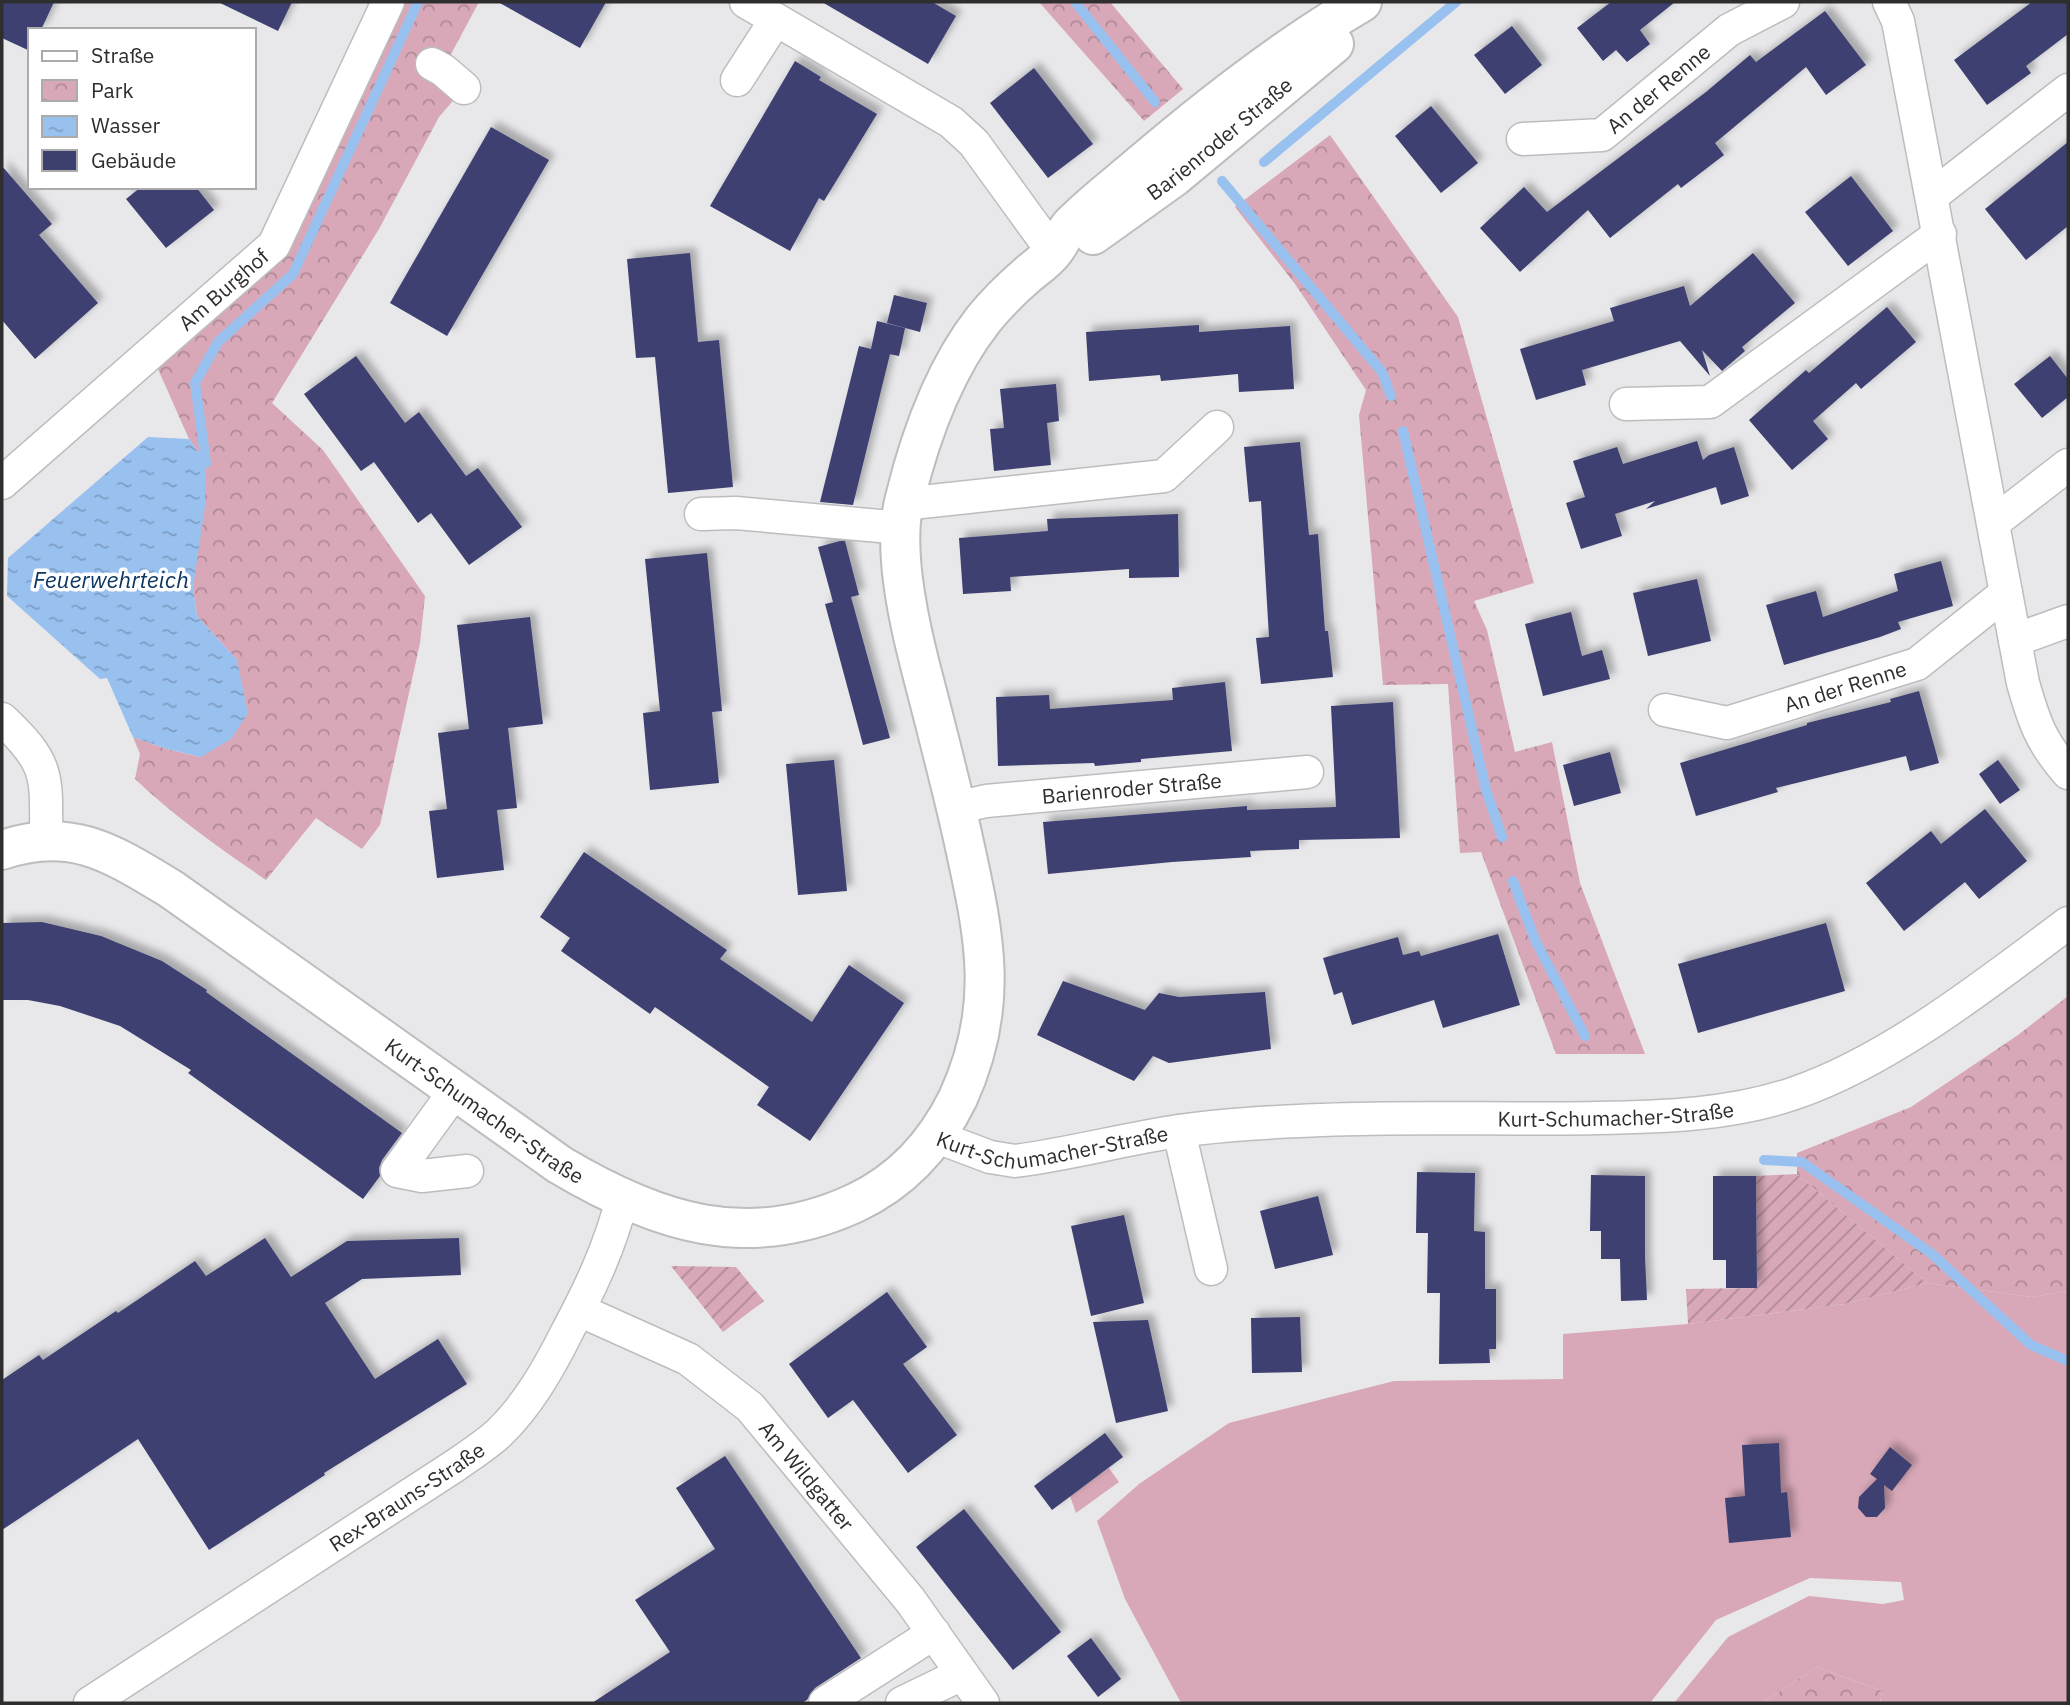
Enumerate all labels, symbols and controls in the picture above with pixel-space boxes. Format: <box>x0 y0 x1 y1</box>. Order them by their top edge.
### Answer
legend <box>28 28 256 189</box>
street label: An der Renne <box>1600 37 1716 140</box>
text: Straße <box>91 41 154 69</box>
street label: Barienroder Straße <box>1141 71 1298 206</box>
text: Park <box>91 76 134 104</box>
text: Wasser <box>91 111 161 139</box>
text: Gebäude <box>91 146 176 174</box>
street label: Am Burghof <box>172 242 274 337</box>
water label: Feuerwehrteich <box>33 564 189 594</box>
street label: An der Renne <box>1780 654 1910 719</box>
street label: Barienroder Straße <box>1040 766 1223 810</box>
street label: Kurt-Schumacher-Straße <box>380 1031 589 1190</box>
street label: Kurt-Schumacher-Straße <box>1497 1095 1736 1133</box>
street label: Kurt-Schumacher-Straße <box>933 1119 1170 1175</box>
street label: Am Wildgatter <box>753 1415 861 1537</box>
street label: Rex-Brauns-Straße <box>324 1435 490 1558</box>

